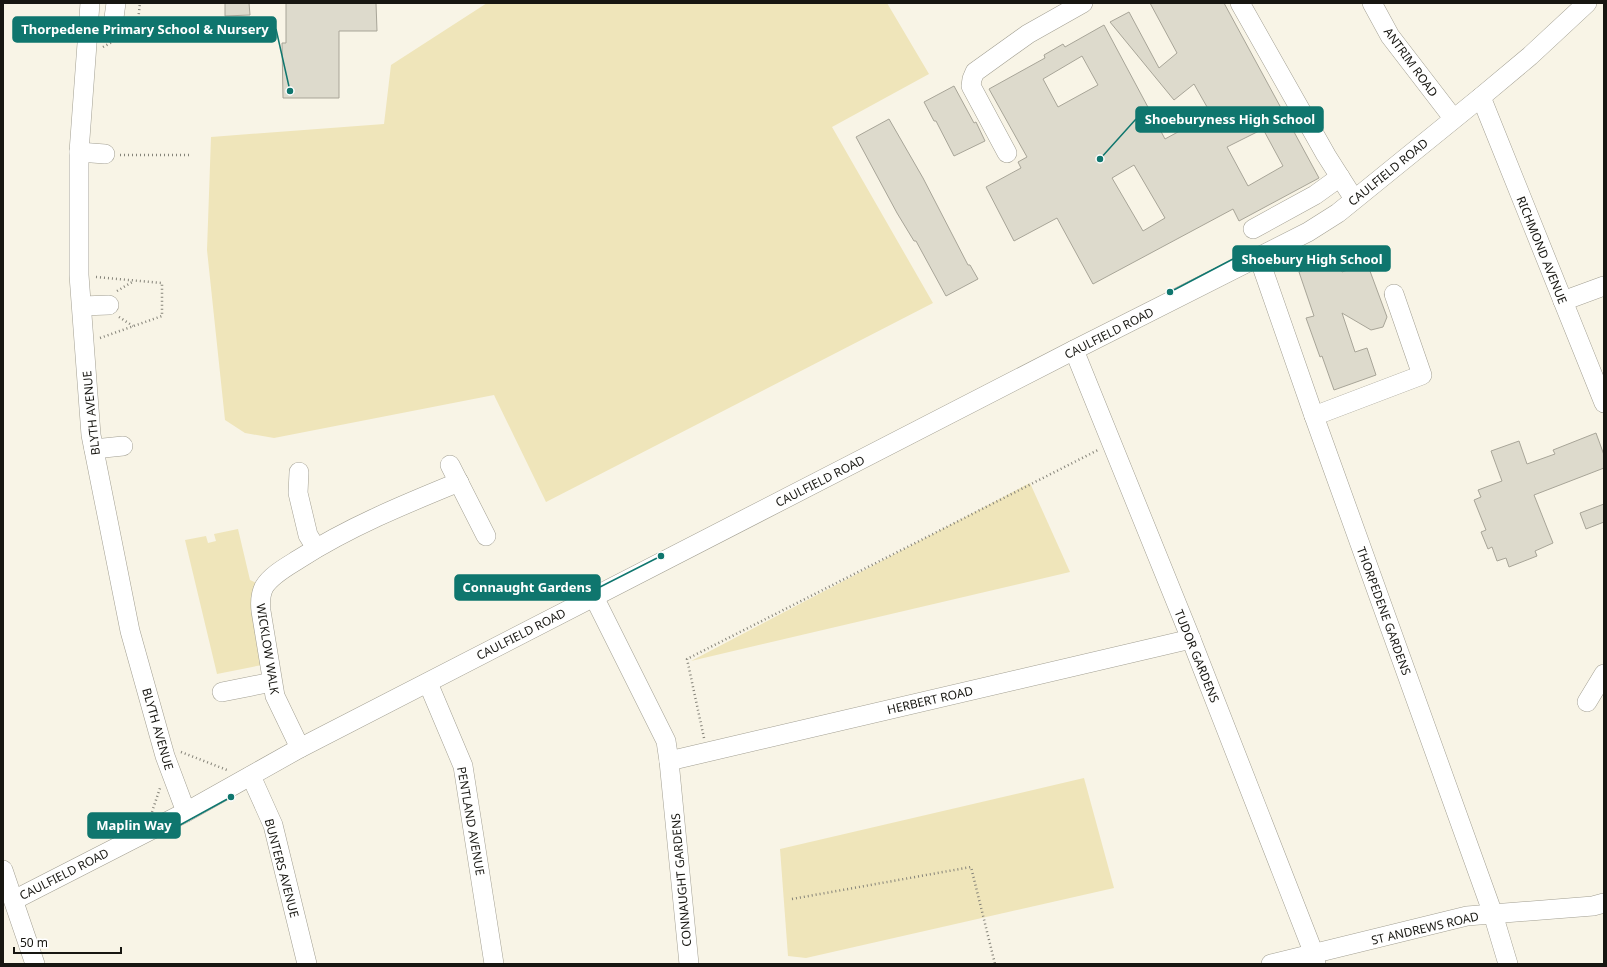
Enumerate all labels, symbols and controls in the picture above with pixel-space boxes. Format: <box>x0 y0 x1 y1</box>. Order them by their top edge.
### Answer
callout: Thorpedene Primary School & Nursery <box>13 17 276 42</box>
text: Thorpedene Primary School & Nursery <box>21 20 269 38</box>
street label: ANTRIM ROAD <box>1380 24 1442 100</box>
callout: Shoeburyness High School <box>1136 107 1323 132</box>
text: Shoeburyness High School <box>1145 110 1315 128</box>
street label: CAULFIELD ROAD <box>1344 134 1432 210</box>
street label: RICHMOND AVENUE <box>1513 194 1571 306</box>
callout: Shoebury High School <box>1233 246 1390 271</box>
text: Shoebury High School <box>1241 250 1383 268</box>
street label: CAULFIELD ROAD <box>1061 303 1157 363</box>
street label: BLYTH AVENUE <box>78 370 104 456</box>
street label: CAULFIELD ROAD <box>772 451 868 511</box>
street label: THORPEDENE GARDENS <box>1353 544 1415 678</box>
callout: Connaught Gardens <box>455 575 600 600</box>
text: Connaught Gardens <box>463 578 592 596</box>
street label: WICKLOW WALK <box>252 602 284 696</box>
street label: CAULFIELD ROAD <box>473 604 569 664</box>
street label: TUDOR GARDENS <box>1171 607 1224 706</box>
street label: HERBERT ROAD <box>885 682 975 718</box>
street label: BLYTH AVENUE <box>138 686 178 772</box>
street label: PENTLAND AVENUE <box>453 765 489 877</box>
street label: CONNAUGHT GARDENS <box>667 812 695 947</box>
callout: Maplin Way <box>88 813 180 838</box>
text: Maplin Way <box>96 816 172 834</box>
street label: BUNTERS AVENUE <box>261 817 303 919</box>
street label: CAULFIELD ROAD <box>16 844 112 904</box>
street label: ST ANDREWS ROAD <box>1370 907 1481 949</box>
scale bar <box>14 929 121 955</box>
text: 50 m <box>20 934 48 951</box>

